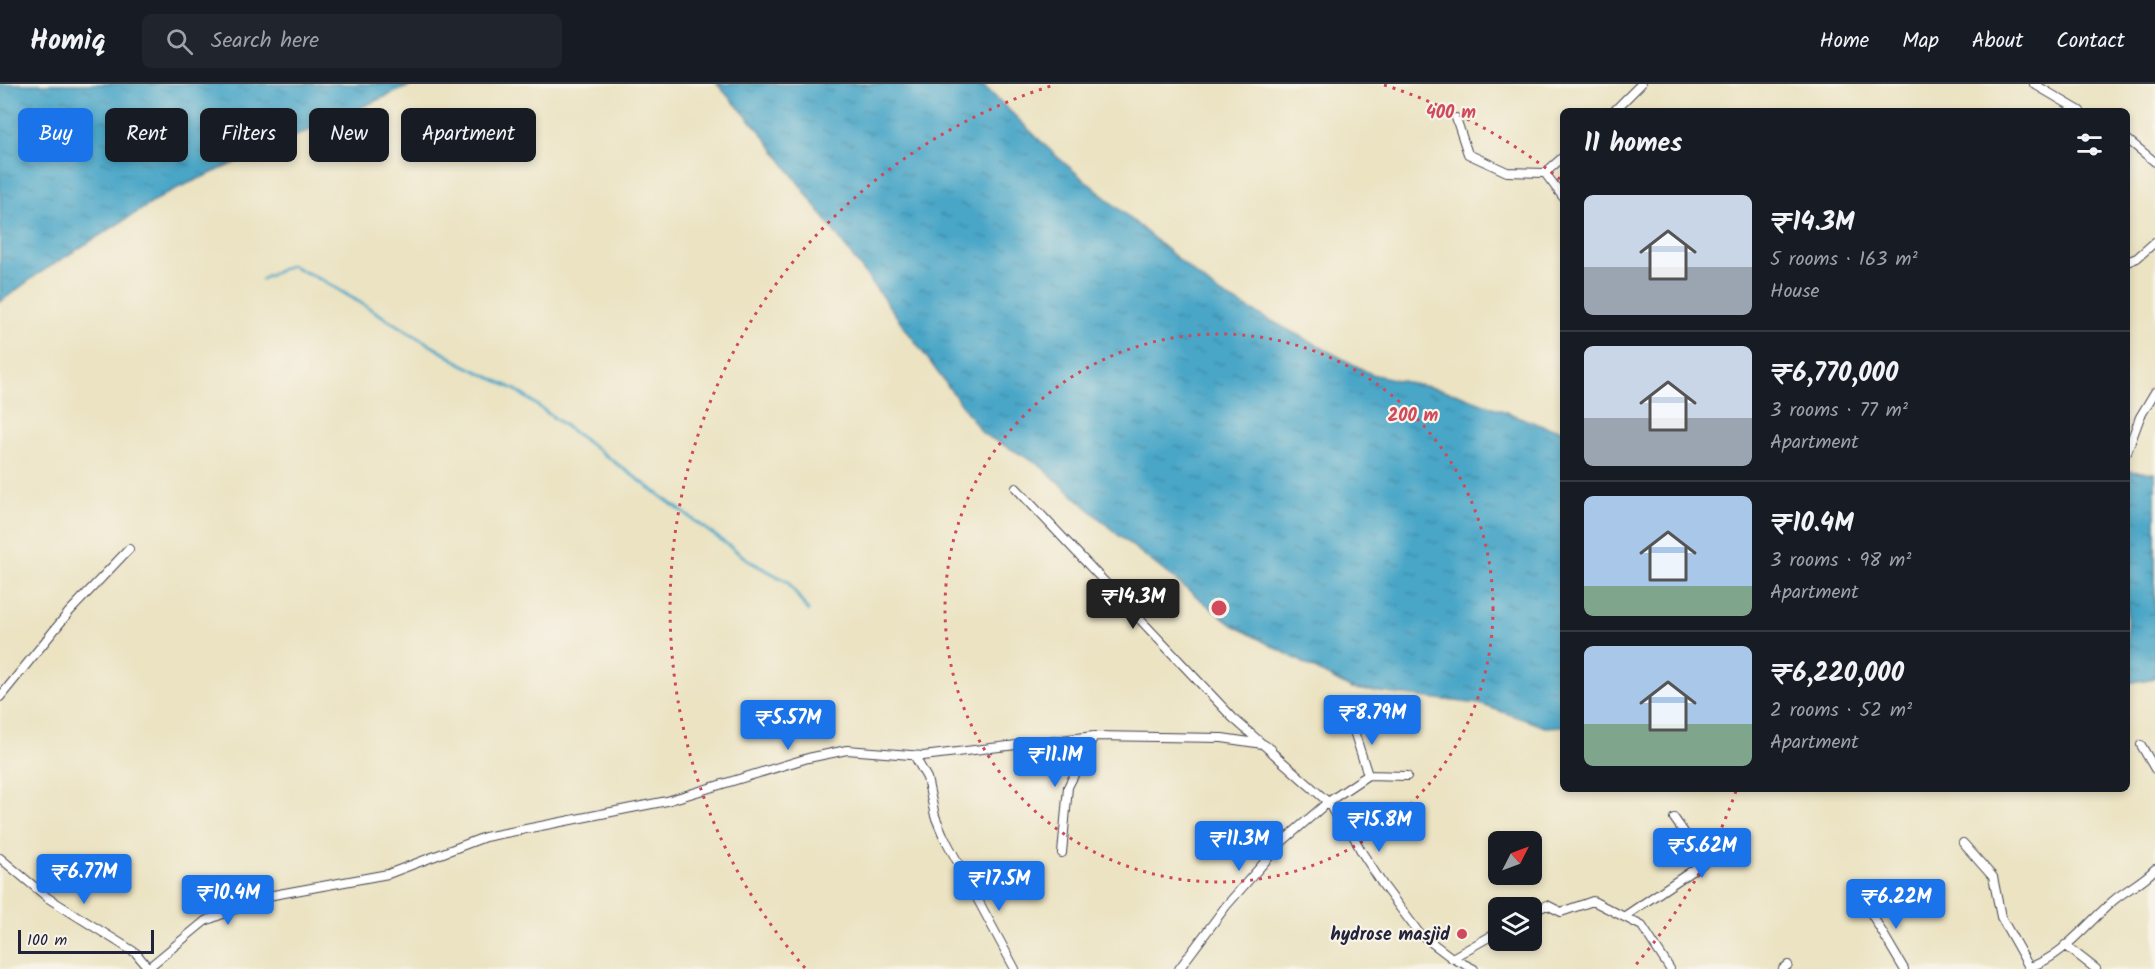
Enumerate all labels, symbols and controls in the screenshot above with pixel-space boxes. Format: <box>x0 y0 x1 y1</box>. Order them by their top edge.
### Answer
search box <box>142 14 562 68</box>
text: Homiq <box>30 19 106 64</box>
text: Search here <box>211 24 319 59</box>
icon: search <box>163 25 196 58</box>
text: Home <box>1820 25 1869 58</box>
text: Map <box>1902 25 1939 58</box>
text: About <box>1972 25 2023 58</box>
text: Contact <box>2056 25 2125 58</box>
text: 400 m <box>1426 99 1476 128</box>
chip: Buy <box>18 108 93 162</box>
chip: Rent <box>105 108 188 162</box>
chip: Filters <box>200 108 297 162</box>
chip: New <box>309 108 389 162</box>
chip: Apartment <box>401 108 536 162</box>
text: 11 homes <box>1584 123 1682 165</box>
icon: filters <box>2073 128 2106 161</box>
text: ₹14.3M <box>1770 202 1855 244</box>
icon: home <box>1632 219 1704 291</box>
text: 5 rooms · 163 m² <box>1770 244 1918 276</box>
text: House <box>1770 276 1820 308</box>
text: ₹6,770,000 <box>1770 353 1898 395</box>
icon: home <box>1632 370 1704 442</box>
text: 3 rooms · 77 m² <box>1770 395 1908 427</box>
text: 200 m <box>1388 402 1439 431</box>
text: Apartment <box>1770 427 1859 459</box>
text: ₹10.4M <box>1770 503 1854 545</box>
icon: home <box>1632 520 1704 592</box>
text: 3 rooms · 98 m² <box>1770 545 1911 577</box>
text: Apartment <box>1770 577 1859 609</box>
pin: ₹14.3M <box>1084 579 1182 630</box>
text: ₹14.3M <box>1100 582 1166 614</box>
centre of rings <box>1209 598 1229 618</box>
text: ₹6,220,000 <box>1770 653 1904 695</box>
icon: home <box>1632 670 1704 742</box>
pin: ₹8.79M <box>1323 695 1421 746</box>
text: 2 rooms · 52 m² <box>1770 695 1912 727</box>
text: ₹8.79M <box>1338 698 1406 730</box>
pin: ₹5.57M <box>739 700 837 751</box>
text: ₹5.57M <box>755 703 821 735</box>
text: Apartment <box>1770 727 1859 759</box>
pin: ₹11.1M <box>1006 737 1104 788</box>
text: ₹11.1M <box>1027 740 1083 772</box>
pin: ₹15.8M <box>1330 802 1428 853</box>
text: ₹15.8M <box>1346 805 1412 837</box>
pin: ₹11.3M <box>1190 821 1288 872</box>
text: ₹11.3M <box>1209 824 1269 856</box>
pin: ₹5.62M <box>1653 828 1751 879</box>
north arrow <box>1488 831 1542 885</box>
map controls <box>1488 831 1542 951</box>
text: ₹5.62M <box>1667 831 1737 863</box>
pin: ₹6.77M <box>35 854 133 905</box>
text: ₹6.77M <box>51 857 117 889</box>
pin: ₹17.5M <box>950 861 1048 912</box>
text: ₹17.5M <box>968 864 1030 896</box>
pin: ₹10.4M <box>179 875 277 926</box>
text: ₹10.4M <box>196 878 260 910</box>
pin: ₹6.22M <box>1847 879 1945 930</box>
text: ₹6.22M <box>1860 882 1932 914</box>
button: layers <box>1488 897 1542 951</box>
place label: hydrose masjid <box>1331 921 1450 950</box>
scale bar <box>18 927 154 954</box>
marker: hydrose masjid <box>1455 927 1469 941</box>
text: 100 m <box>27 928 67 953</box>

